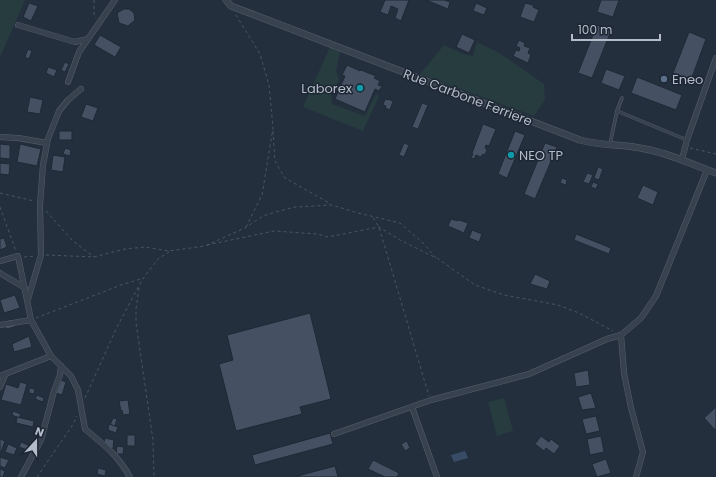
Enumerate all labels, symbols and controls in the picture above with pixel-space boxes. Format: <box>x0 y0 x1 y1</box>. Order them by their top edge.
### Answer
scale bar <box>572 16 660 42</box>
text: 100 m <box>578 21 612 38</box>
street label: Rue Carbone Ferriere <box>401 64 535 131</box>
place label: Eneo <box>672 70 703 89</box>
marker: Eneo <box>659 74 669 84</box>
place label: Laborex <box>301 79 353 98</box>
marker: Laborex <box>355 83 365 93</box>
place label: NEO TP <box>519 146 564 165</box>
marker: NEO TP <box>506 150 516 160</box>
north arrow <box>16 421 56 461</box>
text: N <box>33 423 46 441</box>

